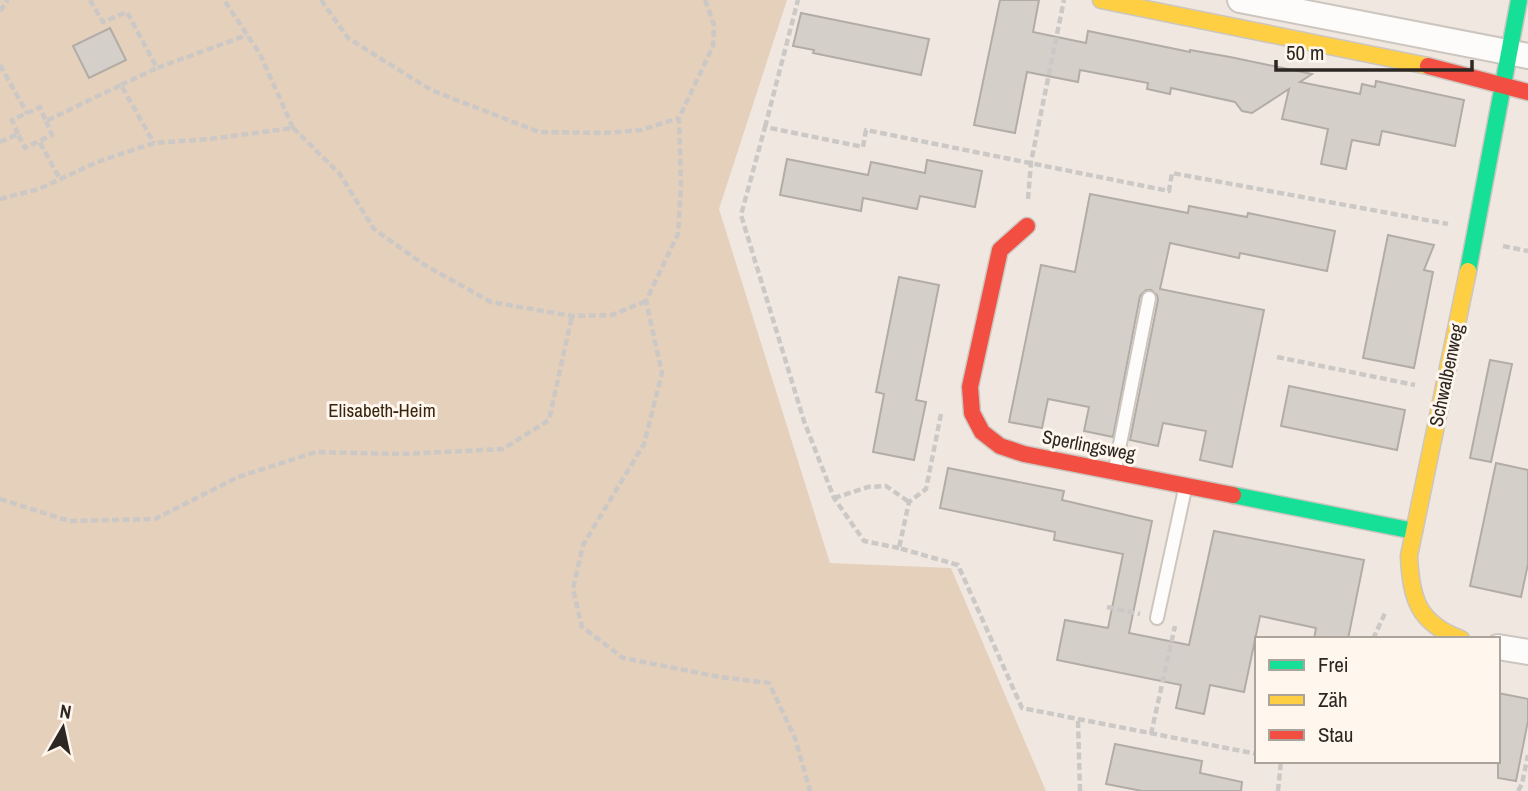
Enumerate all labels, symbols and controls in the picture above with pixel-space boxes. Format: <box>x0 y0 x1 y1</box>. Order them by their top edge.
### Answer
scale bar <box>1276 28 1472 72</box>
text: 50 m <box>1286 38 1324 67</box>
street label: Schwalbenweg <box>1422 321 1470 429</box>
park label: Elisabeth-Heim <box>328 397 436 423</box>
street label: Sperlingsweg <box>1040 423 1138 467</box>
legend <box>1255 637 1500 763</box>
text: Frei <box>1318 650 1349 679</box>
text: Zäh <box>1318 685 1348 714</box>
north arrow <box>28 693 98 763</box>
text: N <box>58 697 73 725</box>
text: Stau <box>1318 720 1353 749</box>

